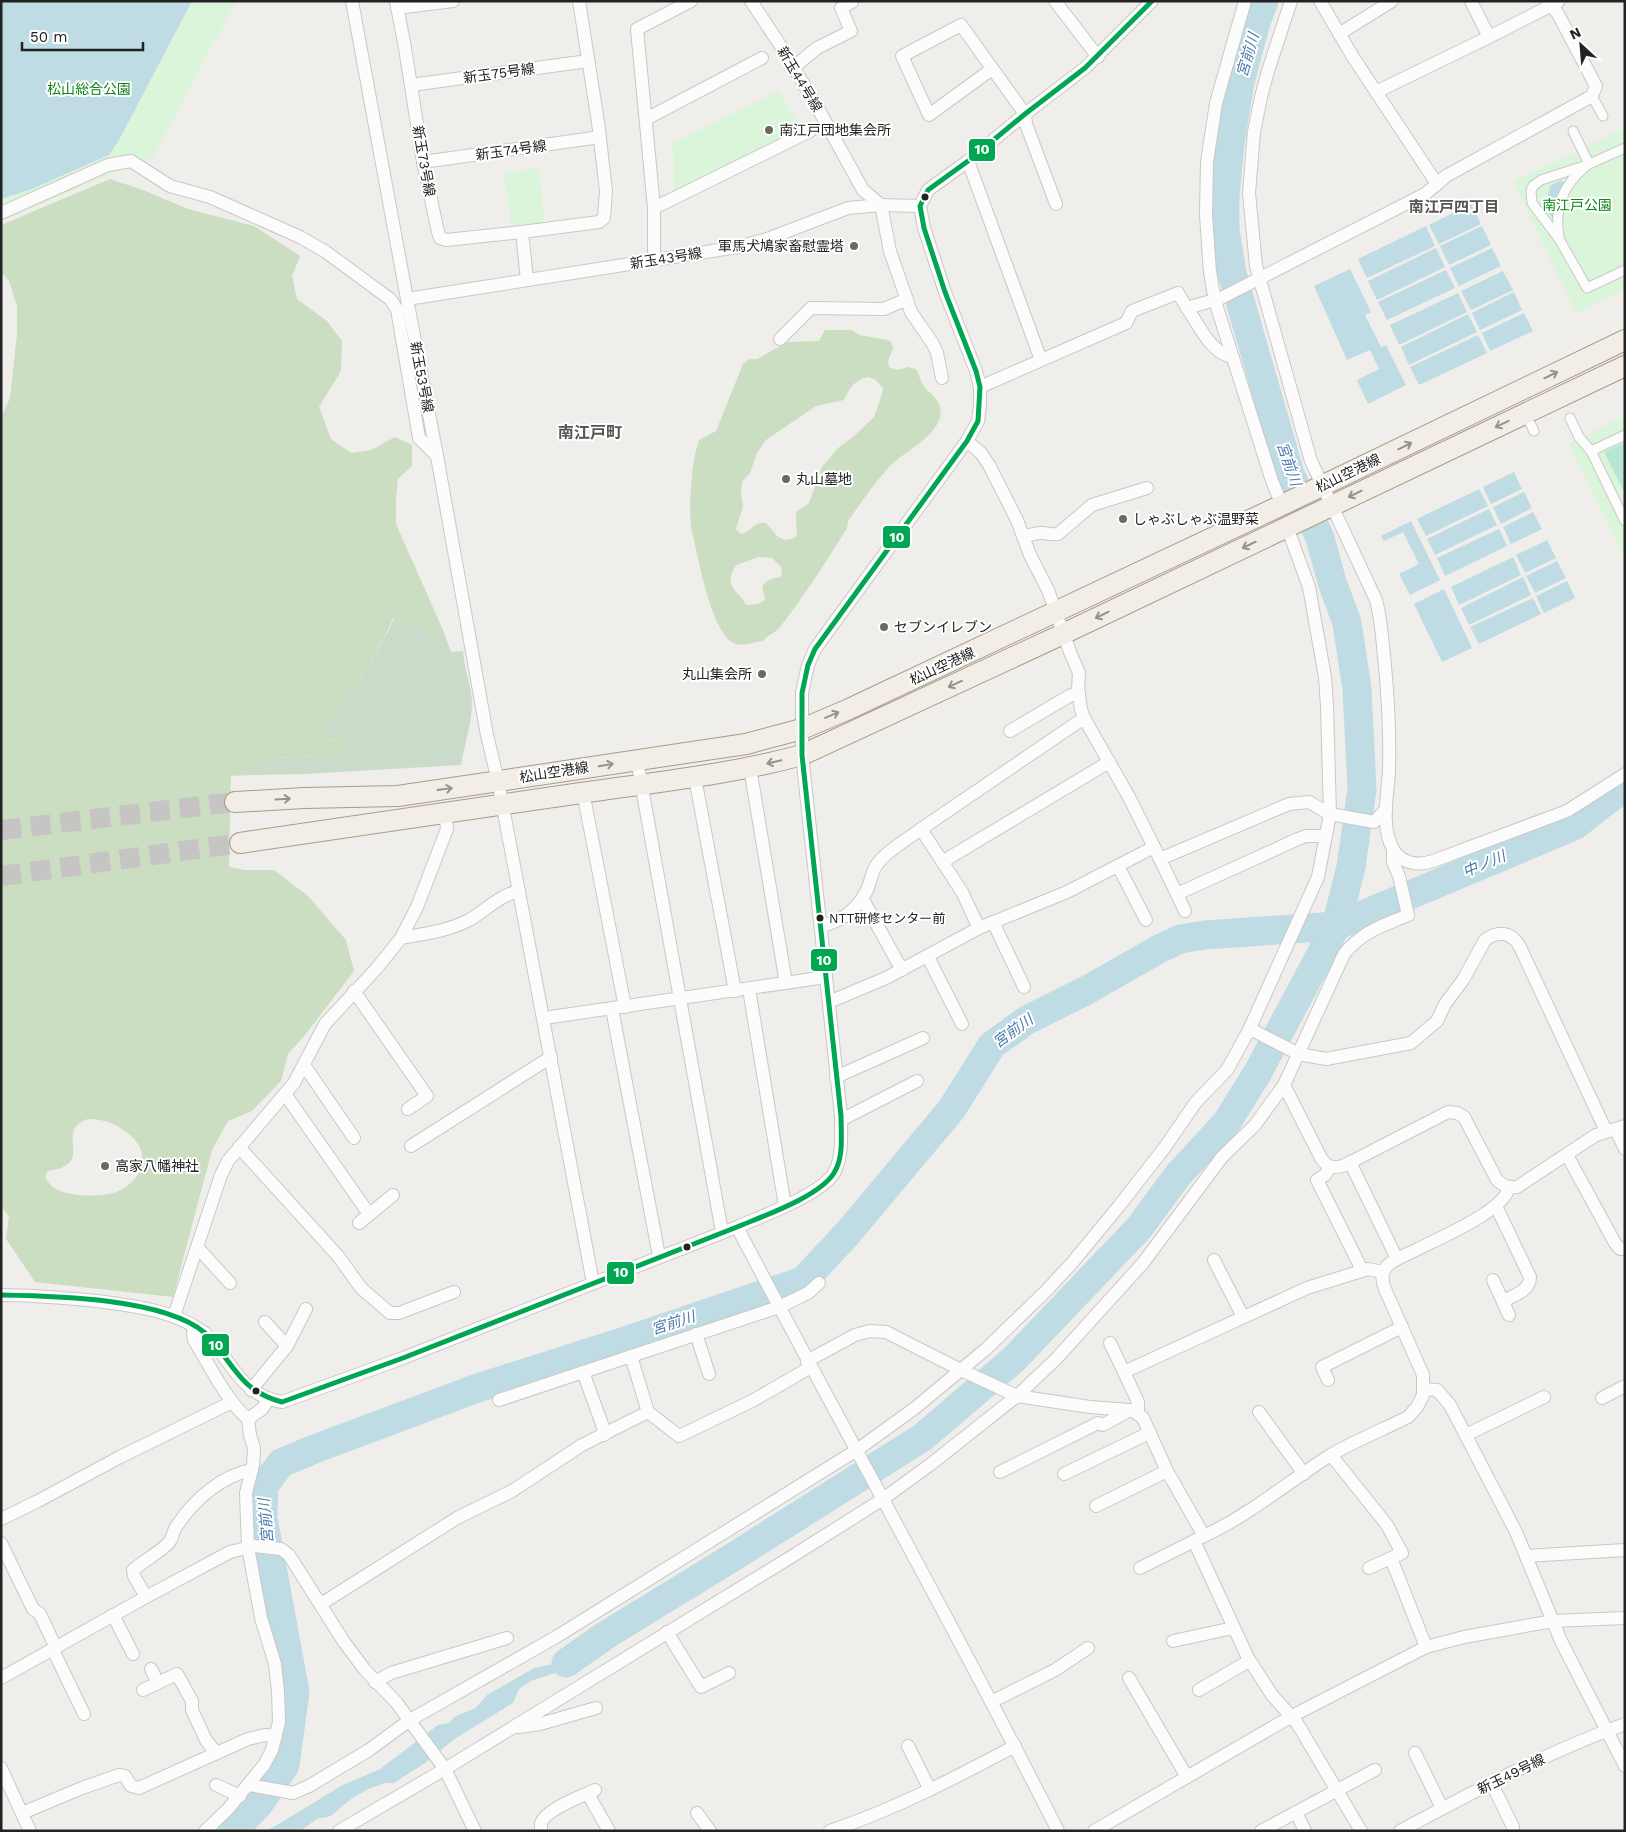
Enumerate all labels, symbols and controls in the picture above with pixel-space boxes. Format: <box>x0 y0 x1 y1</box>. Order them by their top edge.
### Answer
scale bar <box>22 20 144 52</box>
north arrow <box>1556 20 1606 70</box>
text: N <box>1567 24 1583 43</box>
text: 50 m <box>30 28 67 46</box>
water label: 宮前川 <box>1233 29 1263 79</box>
street label: 新玉44号線 <box>774 44 826 114</box>
street label: 新玉75号線 <box>462 60 536 86</box>
park label: 松山総合公園 <box>47 81 131 97</box>
place label: 南江戸団地集会所 <box>779 122 891 138</box>
street label: 新玉73号線 <box>410 124 438 198</box>
marker: 南江戸団地集会所 <box>763 124 775 136</box>
street label: 新玉74号線 <box>474 137 548 163</box>
line badge: 10 <box>968 138 996 162</box>
text: 10 <box>974 141 990 157</box>
unlabelled marker <box>920 192 930 202</box>
park label: 南江戸公園 <box>1542 197 1612 213</box>
district label: 南江戸四丁目 <box>1409 198 1499 216</box>
place label: 軍馬犬鳩家畜慰霊塔 <box>718 238 844 254</box>
marker: 軍馬犬鳩家畜慰霊塔 <box>848 240 860 252</box>
street label: 新玉43号線 <box>629 244 703 272</box>
street label: 新玉53号線 <box>407 340 437 414</box>
one-way arrow <box>1544 370 1559 380</box>
one-way arrow <box>1495 420 1510 429</box>
district label: 南江戸町 <box>558 423 622 442</box>
water label: 宮前川 <box>1273 440 1305 490</box>
one-way arrow <box>1397 441 1412 450</box>
street label: 松山空港線 <box>1313 450 1383 496</box>
place label: 丸山墓地 <box>796 471 852 487</box>
marker: 丸山墓地 <box>780 473 792 485</box>
one-way arrow <box>1348 490 1363 499</box>
place label: しゃぶしゃぶ温野菜 <box>1133 511 1259 527</box>
marker: しゃぶしゃぶ温野菜 <box>1117 513 1129 525</box>
line badge: 10 <box>882 525 911 549</box>
text: 10 <box>889 529 905 545</box>
one-way arrow <box>1242 541 1257 550</box>
one-way arrow <box>1095 611 1110 620</box>
place label: セブンイレブン <box>894 619 992 635</box>
marker: セブンイレブン <box>878 621 890 633</box>
street label: 松山空港線 <box>907 644 977 688</box>
place label: 丸山集会所 <box>682 666 752 682</box>
marker: 丸山集会所 <box>756 668 768 680</box>
one-way arrow <box>948 680 963 689</box>
one-way arrow <box>824 710 839 720</box>
one-way arrow <box>767 758 783 767</box>
street label: 松山空港線 <box>518 759 590 785</box>
one-way arrow <box>598 759 614 769</box>
one-way arrow <box>437 784 453 794</box>
one-way arrow <box>275 794 291 803</box>
water label: 中ノ川 <box>1460 846 1510 881</box>
place label: NTT研修センター前 <box>829 911 945 926</box>
marker: NTT研修センター前 <box>815 913 825 923</box>
line badge: 10 <box>810 948 838 972</box>
text: 10 <box>816 952 832 968</box>
water label: 宮前川 <box>990 1009 1038 1052</box>
place label: 高家八幡神社 <box>115 1158 199 1174</box>
marker: 高家八幡神社 <box>99 1160 111 1172</box>
unlabelled marker <box>682 1242 692 1252</box>
line badge: 10 <box>606 1261 635 1285</box>
text: 10 <box>613 1264 629 1280</box>
water label: 宮前川 <box>649 1307 699 1339</box>
line badge: 10 <box>201 1333 230 1357</box>
text: 10 <box>208 1337 224 1353</box>
unlabelled marker <box>251 1386 261 1396</box>
water label: 宮前川 <box>255 1496 277 1544</box>
street label: 新玉49号線 <box>1475 1751 1547 1797</box>

